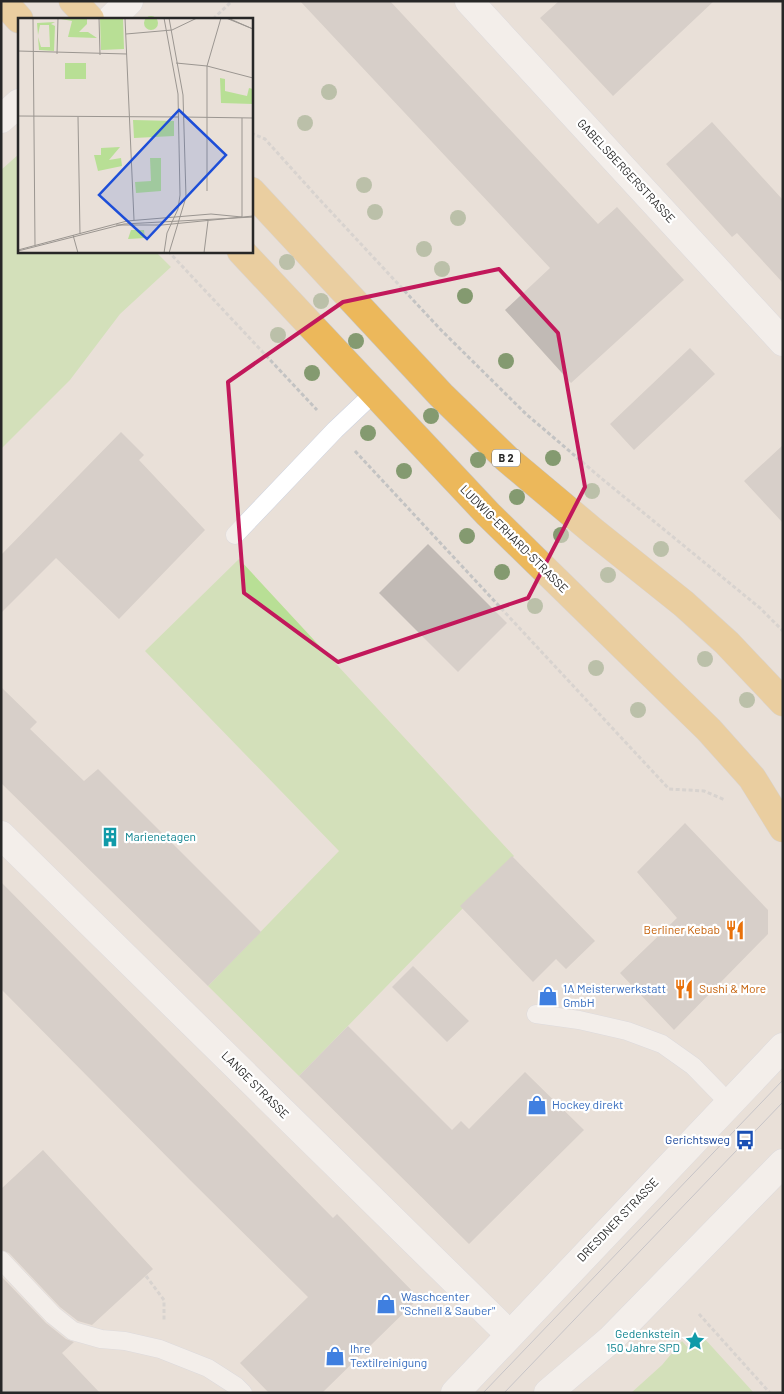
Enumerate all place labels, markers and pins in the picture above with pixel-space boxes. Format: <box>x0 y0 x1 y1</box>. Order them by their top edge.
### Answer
building icon: Marienetagen <box>99 826 121 848</box>
place label: Marienetagen <box>125 829 196 843</box>
restaurant icon: Berliner Kebab <box>724 919 746 941</box>
place label: Berliner Kebab <box>644 922 720 936</box>
restaurant icon: Sushi & More <box>673 978 695 1000</box>
place label: 1A Meisterwerkstatt GmbH <box>563 981 666 1009</box>
place label: Sushi & More <box>699 981 766 995</box>
shop icon: 1A Meisterwerkstatt GmbH <box>537 985 559 1007</box>
shop icon: Hockey direkt <box>526 1094 548 1116</box>
place label: Hockey direkt <box>552 1097 623 1111</box>
bus stop icon: Gerichtsweg <box>734 1129 756 1151</box>
place label: Gerichtsweg <box>665 1132 730 1146</box>
place label: Waschcenter "Schnell & Sauber" <box>401 1289 495 1317</box>
shop icon: Waschcenter "Schnell & Sauber" <box>375 1293 397 1315</box>
place label: Gedenkstein 150 Jahre SPD <box>606 1326 680 1354</box>
place icon: Gedenkstein 150 Jahre SPD <box>684 1330 706 1352</box>
place label: Ihre Textilreinigung <box>350 1341 427 1369</box>
shop icon: Ihre Textilreinigung <box>324 1345 346 1367</box>

